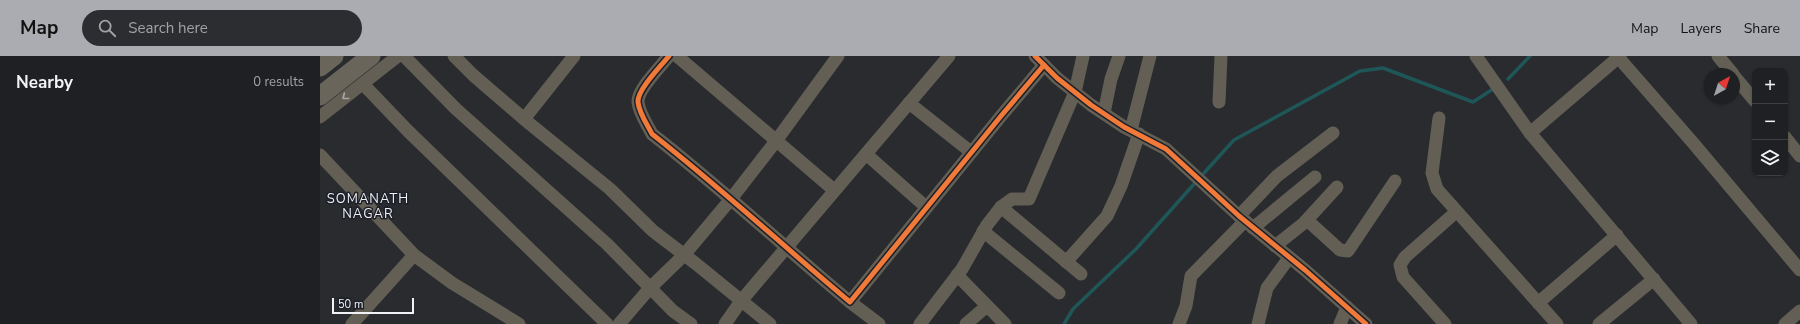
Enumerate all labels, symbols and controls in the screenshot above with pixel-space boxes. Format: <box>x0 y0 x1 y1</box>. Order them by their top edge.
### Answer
search box <box>82 10 362 46</box>
text: Map <box>20 15 58 41</box>
icon: search <box>96 17 118 39</box>
text: Search here <box>128 18 208 38</box>
text: Map <box>1631 19 1658 38</box>
text: Layers <box>1680 19 1722 38</box>
text: Share <box>1744 19 1780 38</box>
north arrow <box>1704 68 1740 104</box>
map controls <box>1752 68 1788 176</box>
button: + <box>1752 68 1788 104</box>
text: Nearby <box>16 71 73 94</box>
text: 0 results <box>253 73 304 91</box>
one-way arrow <box>343 93 350 100</box>
button: − <box>1752 104 1788 140</box>
button: layers <box>1752 140 1788 176</box>
district label: SOMANATH NAGAR <box>327 190 409 223</box>
scale bar <box>332 296 414 315</box>
text: 50 m <box>338 297 363 312</box>

